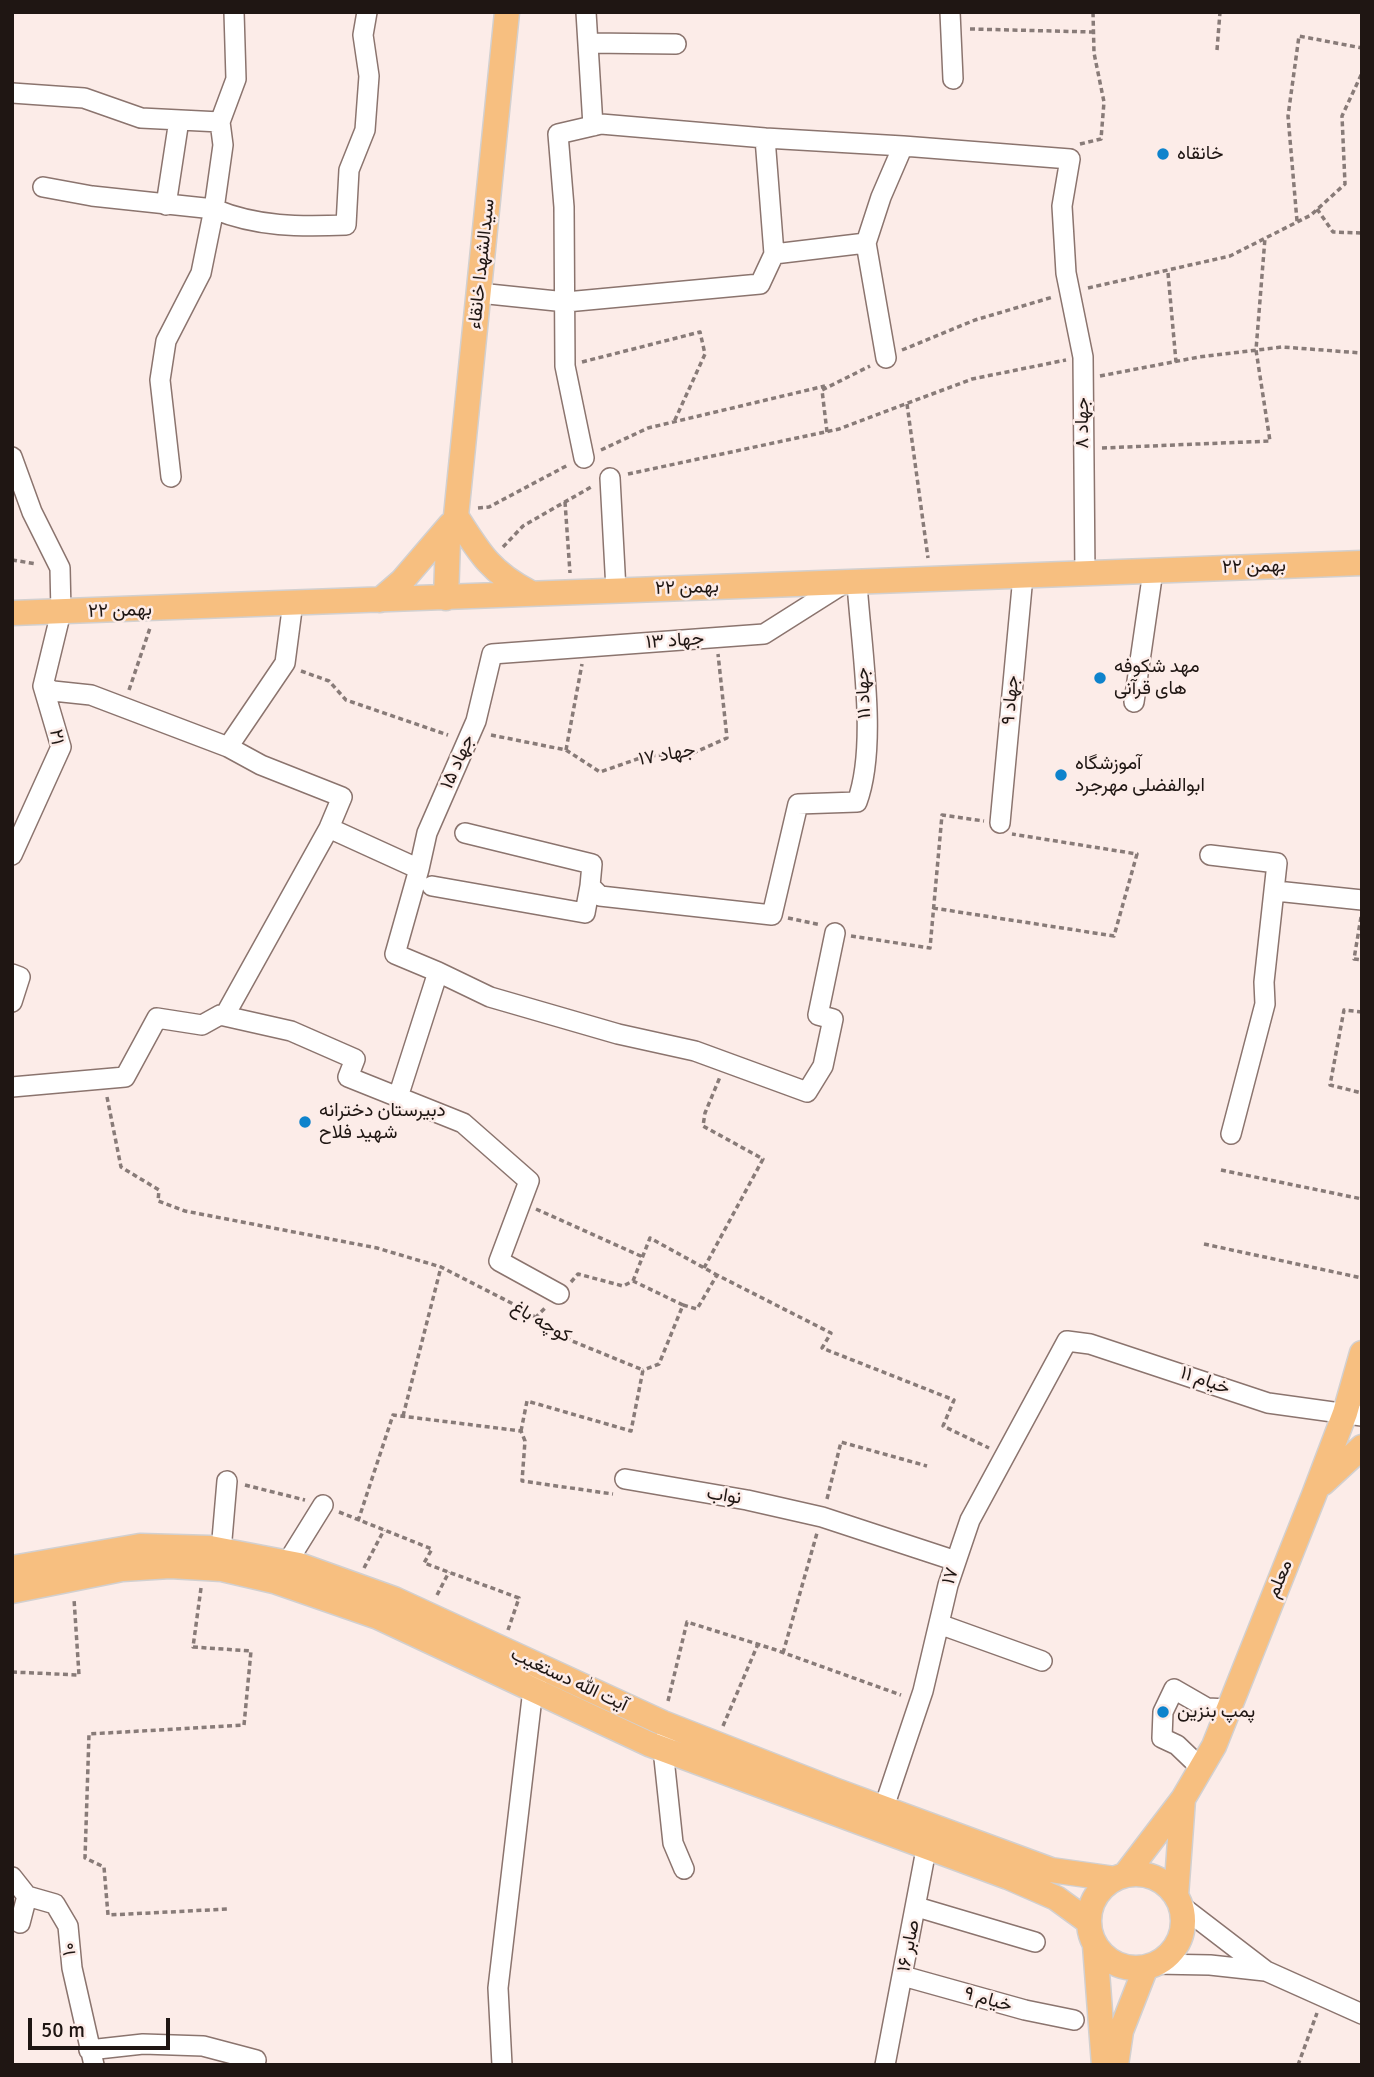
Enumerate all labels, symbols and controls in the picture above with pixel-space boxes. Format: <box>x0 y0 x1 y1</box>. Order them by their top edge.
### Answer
place label: خانقاه <box>1177 143 1223 165</box>
marker: خانقاه <box>1155 146 1171 162</box>
street label: سیدالشهدا خانقاء <box>464 198 500 330</box>
street label: جهاد ۸ <box>1072 397 1094 449</box>
street label: ۲۲ بهمن <box>1222 554 1286 580</box>
street label: ۲۲ بهمن <box>655 575 719 601</box>
street label: ۲۲ بهمن <box>88 598 152 624</box>
street label: جهاد ۱۳ <box>645 628 705 654</box>
place label: مهد شکوفه های قرآنی <box>1114 656 1200 700</box>
street label: جهاد ۱۱ <box>851 667 877 719</box>
marker: مهد شکوفه های قرآنی <box>1092 670 1108 686</box>
street label: جهاد ۹ <box>997 674 1025 726</box>
street label: ۲۱ <box>44 728 68 746</box>
street label: جهاد ۱۵ <box>436 731 480 793</box>
street label: جهاد ۱۷ <box>637 739 697 771</box>
place label: آموزشگاه ابوالفضلی مهرجرد <box>1075 753 1205 797</box>
marker: آموزشگاه ابوالفضلی مهرجرد <box>1053 767 1069 783</box>
place label: دبیرستان دخترانه شهید فلاح <box>319 1100 446 1144</box>
marker: دبیرستان دخترانه شهید فلاح <box>297 1114 313 1130</box>
street label: کوچه باغ <box>507 1296 575 1348</box>
street label: خیام ۱۱ <box>1177 1362 1233 1400</box>
street label: نواب <box>705 1482 743 1510</box>
street label: معلم <box>1262 1557 1298 1601</box>
street label: ۱۷ <box>938 1565 964 1587</box>
street label: آیت الله دستغیب <box>507 1643 631 1717</box>
place label: پمپ بنزین <box>1177 1701 1255 1723</box>
marker: پمپ بنزین <box>1155 1704 1171 1720</box>
street label: صابر ۱۶ <box>893 1918 925 1974</box>
street label: ۱۰ <box>58 1941 82 1957</box>
street label: خیام ۹ <box>961 1982 1015 2018</box>
scale bar <box>32 2004 173 2048</box>
text: 50 m <box>41 2017 85 2043</box>

